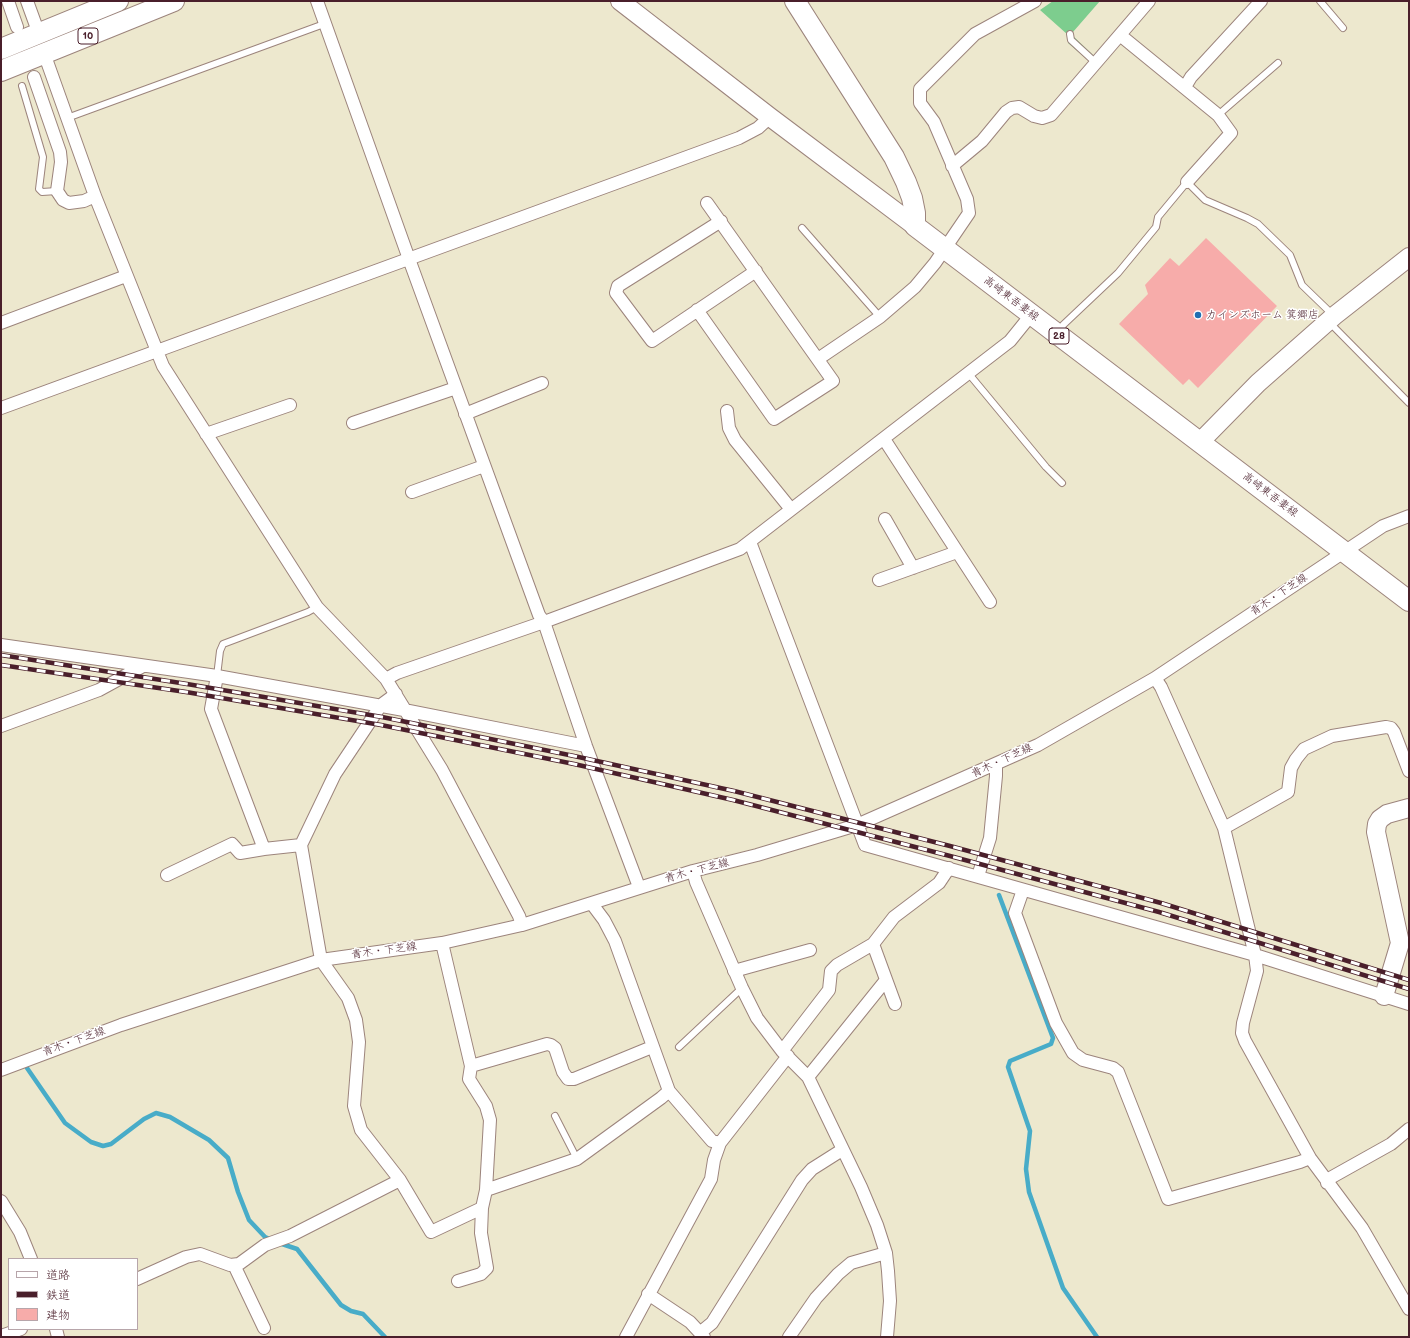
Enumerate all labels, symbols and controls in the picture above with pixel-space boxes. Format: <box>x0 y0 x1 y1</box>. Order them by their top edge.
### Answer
road number: 10 <box>78 28 98 44</box>
street label: 高崎東吾妻線 <box>981 274 1041 324</box>
place label: カインズホーム 箕郷店 <box>1206 308 1319 322</box>
marker: カインズホーム 箕郷店 <box>1193 310 1203 320</box>
road number: 28 <box>1049 328 1069 344</box>
street label: 高崎東吾妻線 <box>1240 470 1300 520</box>
street label: 青木・下芝線 <box>1248 571 1310 619</box>
street label: 青木・下芝線 <box>969 741 1035 781</box>
street label: 青木・下芝線 <box>663 856 731 886</box>
street label: 青木・下芝線 <box>350 940 418 962</box>
street label: 青木・下芝線 <box>41 1025 107 1059</box>
legend <box>8 1258 138 1330</box>
text: 道路 <box>46 1268 70 1283</box>
text: 鉄道 <box>46 1288 70 1303</box>
text: 建物 <box>46 1308 70 1323</box>

